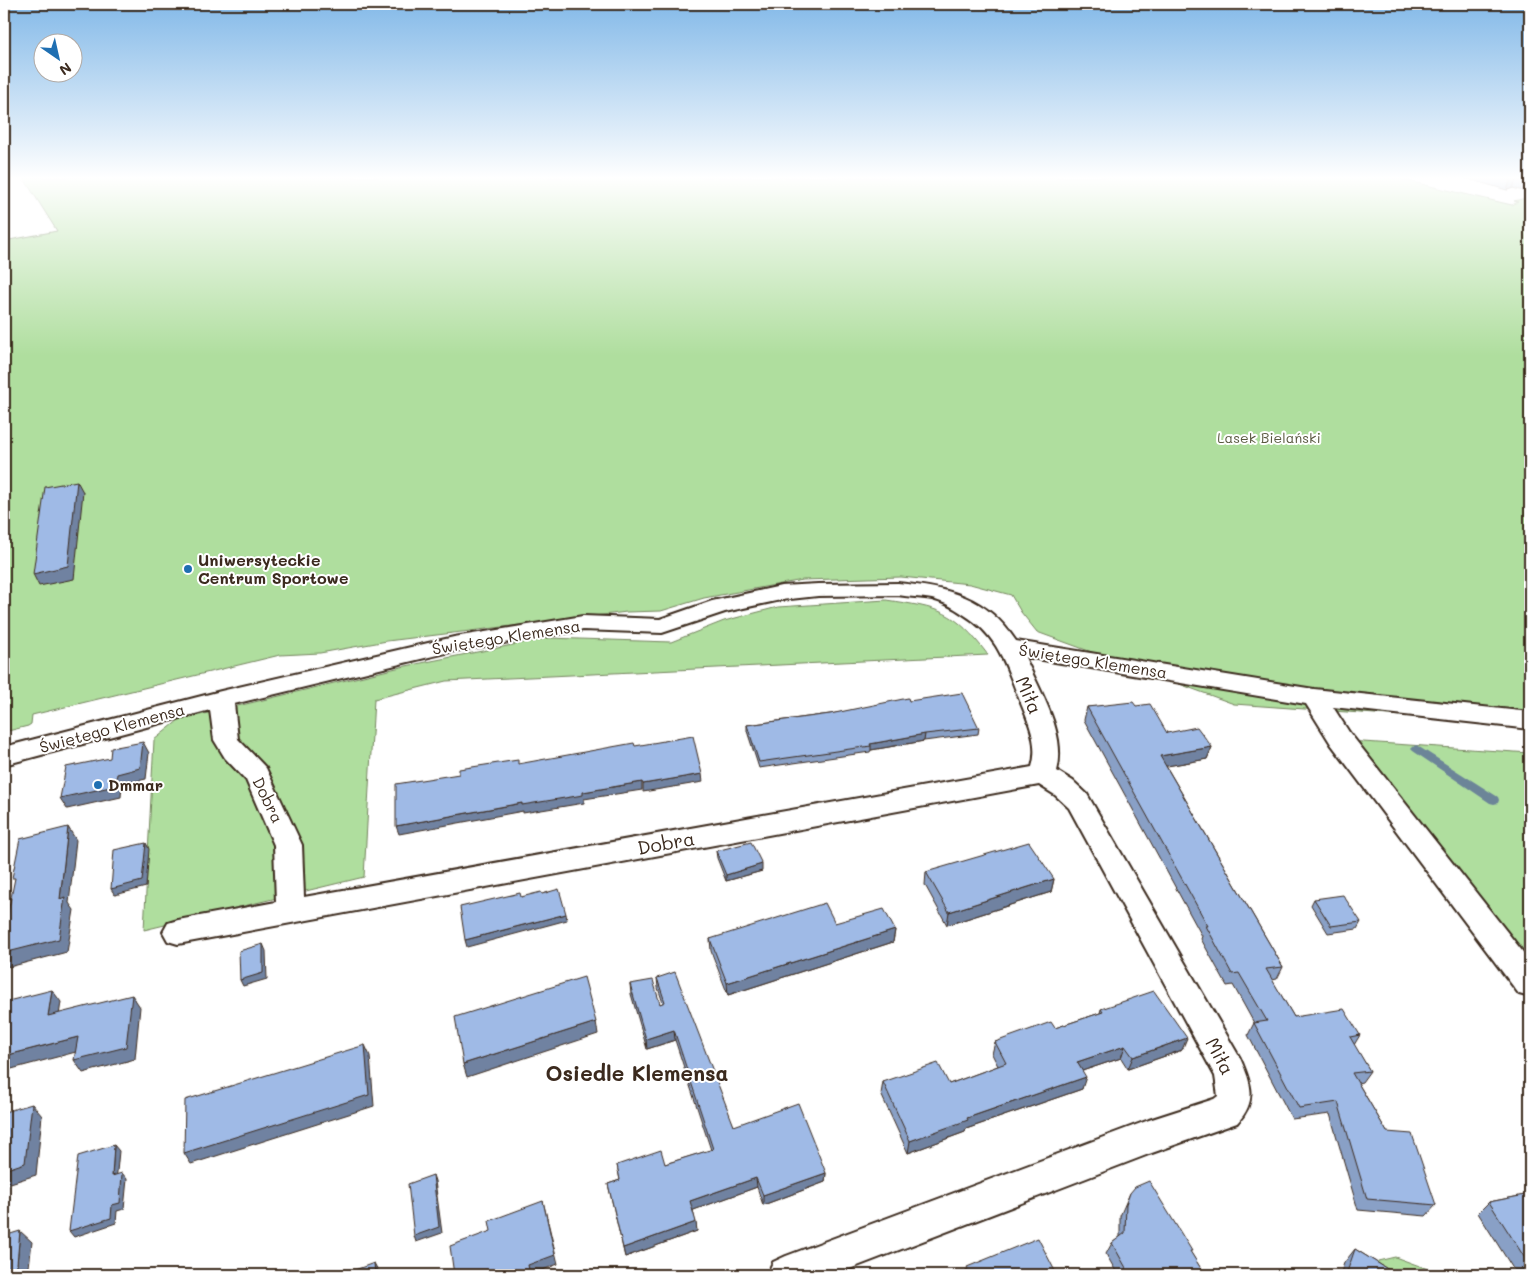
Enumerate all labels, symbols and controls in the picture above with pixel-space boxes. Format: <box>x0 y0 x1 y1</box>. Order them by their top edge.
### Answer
north arrow <box>32 32 82 82</box>
text: N <box>56 58 75 80</box>
park label: Lasek Bielański <box>1217 428 1321 447</box>
place label: Uniwersyteckie Centrum Sportowe <box>198 549 348 588</box>
marker: Uniwersyteckie Centrum Sportowe <box>182 563 194 575</box>
street label: Świętego Klemensa <box>430 614 582 659</box>
street label: Świętego Klemensa <box>1017 638 1169 683</box>
street label: Miła <box>1010 672 1049 718</box>
street label: Świętego Klemensa <box>37 698 187 757</box>
street label: Dobra <box>248 773 289 826</box>
place label: Dmmar <box>108 774 163 795</box>
marker: Dmmar <box>92 779 104 791</box>
street label: Dobra <box>635 825 697 860</box>
street label: Miła <box>1200 1033 1241 1079</box>
district label: Osiedle Klemensa <box>545 1059 729 1086</box>

